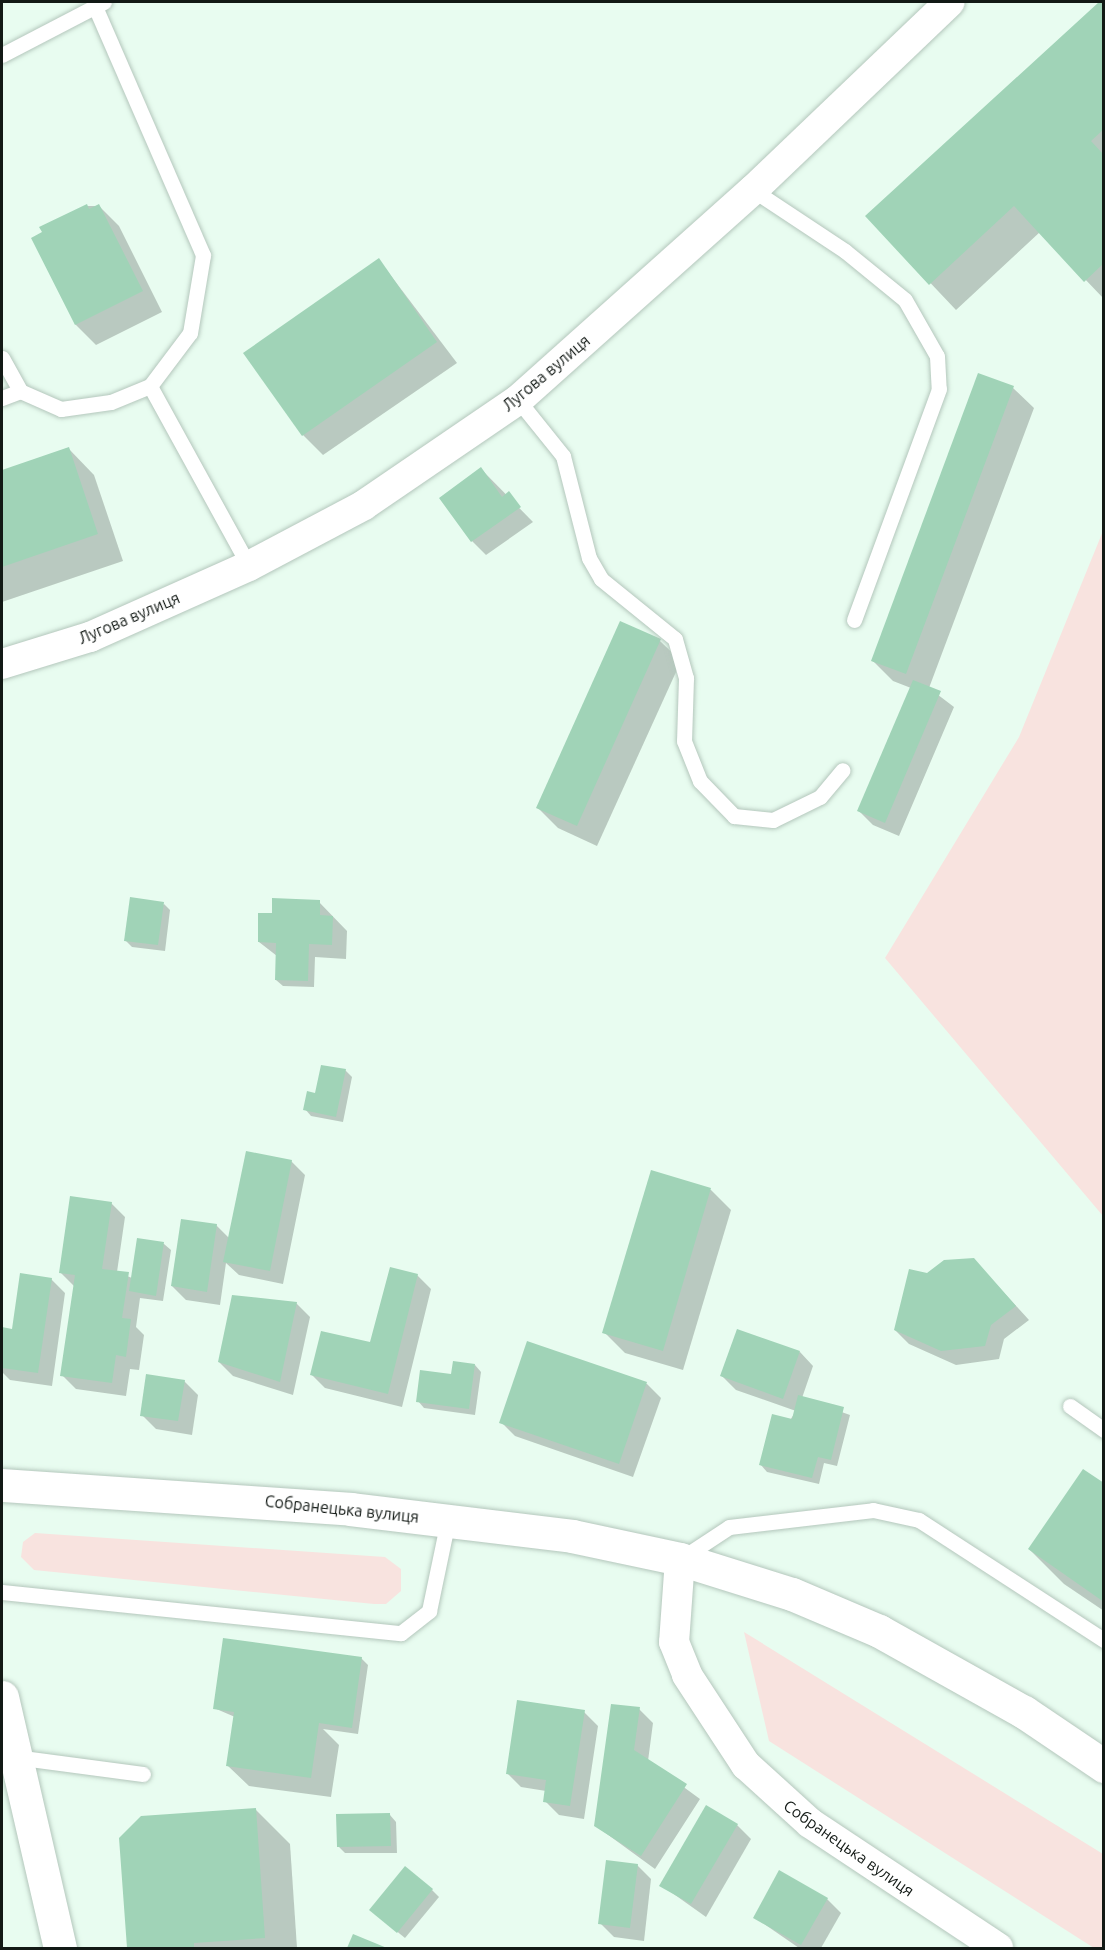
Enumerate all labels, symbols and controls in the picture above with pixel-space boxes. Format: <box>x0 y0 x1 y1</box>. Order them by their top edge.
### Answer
street label: Лугова вулиця <box>498 331 594 415</box>
street label: Лугова вулиця <box>75 588 183 648</box>
street label: Собранецька вулиця <box>264 1491 420 1527</box>
street label: Собранецька вулиця <box>780 1796 918 1900</box>

